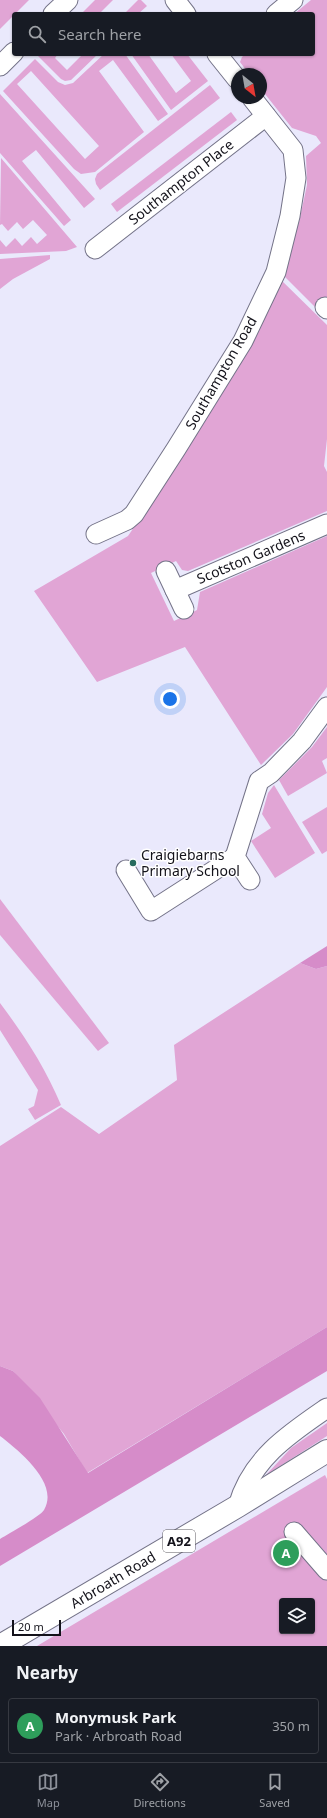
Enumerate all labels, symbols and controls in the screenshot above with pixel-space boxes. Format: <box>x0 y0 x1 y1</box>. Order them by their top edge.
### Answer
search box <box>12 12 315 56</box>
icon: search <box>26 23 48 45</box>
text: Search here <box>58 24 141 44</box>
north arrow <box>231 68 267 104</box>
street label: Southampton Place <box>124 135 237 229</box>
street label: Southampton Road <box>180 313 261 433</box>
street label: Scotston Gardens <box>194 525 308 588</box>
your location <box>160 689 180 709</box>
place label: Craigiebarns Primary School <box>141 845 240 880</box>
marker: Craigiebarns Primary School <box>128 858 138 868</box>
road number: A92 <box>163 1530 195 1552</box>
pin: A <box>273 1538 299 1568</box>
street label: Arbroath Road <box>67 1547 159 1612</box>
map controls <box>279 1598 315 1634</box>
button: layers <box>279 1598 315 1634</box>
scale bar <box>12 1618 61 1637</box>
text: 20 m <box>18 1619 44 1634</box>
text: Nearby <box>16 1661 78 1684</box>
text: Monymusk Park <box>55 1707 176 1727</box>
text: A <box>26 1717 35 1735</box>
text: 350 m <box>272 1717 310 1735</box>
text: Park · Arbroath Road <box>55 1727 182 1745</box>
tab: Map <box>37 1771 60 1810</box>
tab: Directions <box>133 1771 186 1810</box>
tab: Saved <box>259 1771 290 1810</box>

